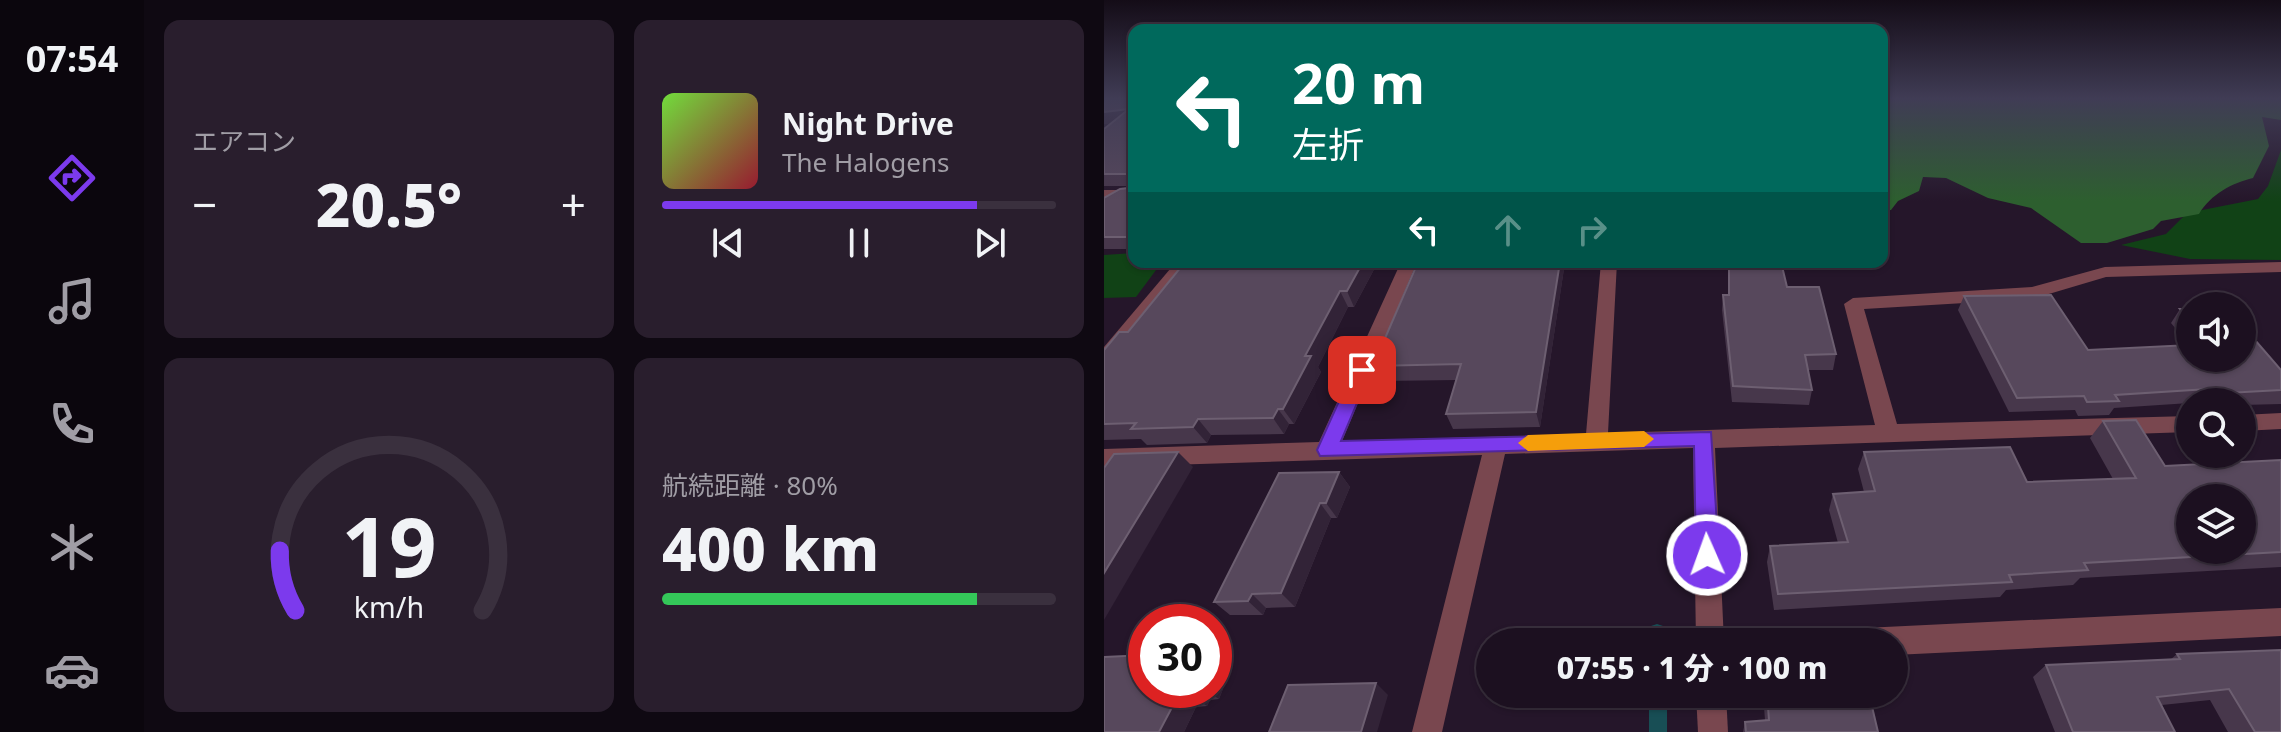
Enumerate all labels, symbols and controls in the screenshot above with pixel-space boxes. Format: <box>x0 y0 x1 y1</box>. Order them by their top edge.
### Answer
text: 07:54 <box>26 34 118 83</box>
text: 20 m <box>1292 44 1425 120</box>
icon: left <box>1160 56 1264 160</box>
text: Night Drive <box>782 103 954 144</box>
text: 左折 <box>1292 120 1364 169</box>
text: エアコン <box>192 123 296 159</box>
text: The Halogens <box>782 144 949 180</box>
icon: directions <box>44 150 100 206</box>
text: 20.5° <box>316 163 462 245</box>
text: − <box>192 174 217 234</box>
text: + <box>561 174 586 234</box>
icon: left <box>1402 208 1446 252</box>
icon: ahead <box>1486 208 1530 252</box>
icon: right <box>1570 208 1614 252</box>
icon: previous <box>706 221 750 265</box>
icon: pause <box>837 221 881 265</box>
icon: next <box>968 221 1012 265</box>
icon: music <box>44 273 100 329</box>
map controls <box>2176 292 2256 564</box>
button: sound <box>2176 292 2256 372</box>
pin <box>1328 336 1396 404</box>
icon: arrive <box>1340 348 1384 392</box>
button: search <box>2176 388 2256 468</box>
icon: phone <box>44 396 100 452</box>
text: 航続距離 · 80% <box>662 467 838 503</box>
button: layers <box>2176 484 2256 564</box>
text: 19 <box>341 488 437 601</box>
text: 400 km <box>662 507 879 589</box>
position arrow <box>1665 513 1749 597</box>
icon: climate <box>44 519 100 575</box>
text: km/h <box>354 587 424 626</box>
speed limit sign: 30 <box>1128 604 1232 708</box>
icon: car <box>44 642 100 698</box>
text: 07:55 · 1 分 · 100 m <box>1557 647 1827 688</box>

